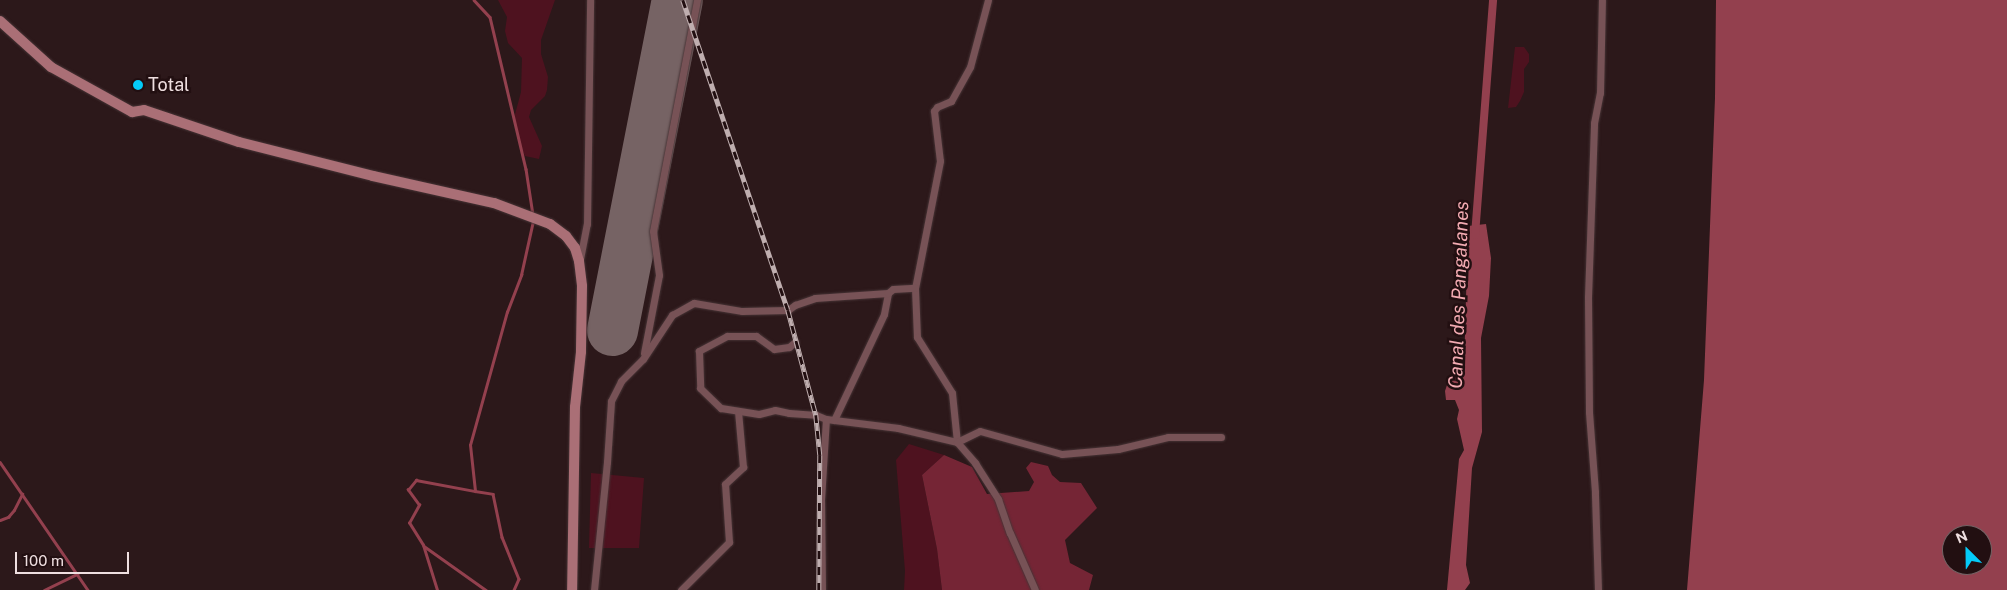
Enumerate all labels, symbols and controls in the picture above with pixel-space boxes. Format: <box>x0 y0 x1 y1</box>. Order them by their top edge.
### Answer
place label: Total <box>148 74 190 96</box>
marker: Total <box>132 79 144 91</box>
water label: Canal des Pangalanes <box>1444 201 1474 389</box>
north arrow <box>1942 525 1992 575</box>
text: N <box>1953 528 1970 547</box>
scale bar <box>18 542 131 574</box>
text: 100 m <box>23 552 64 569</box>

